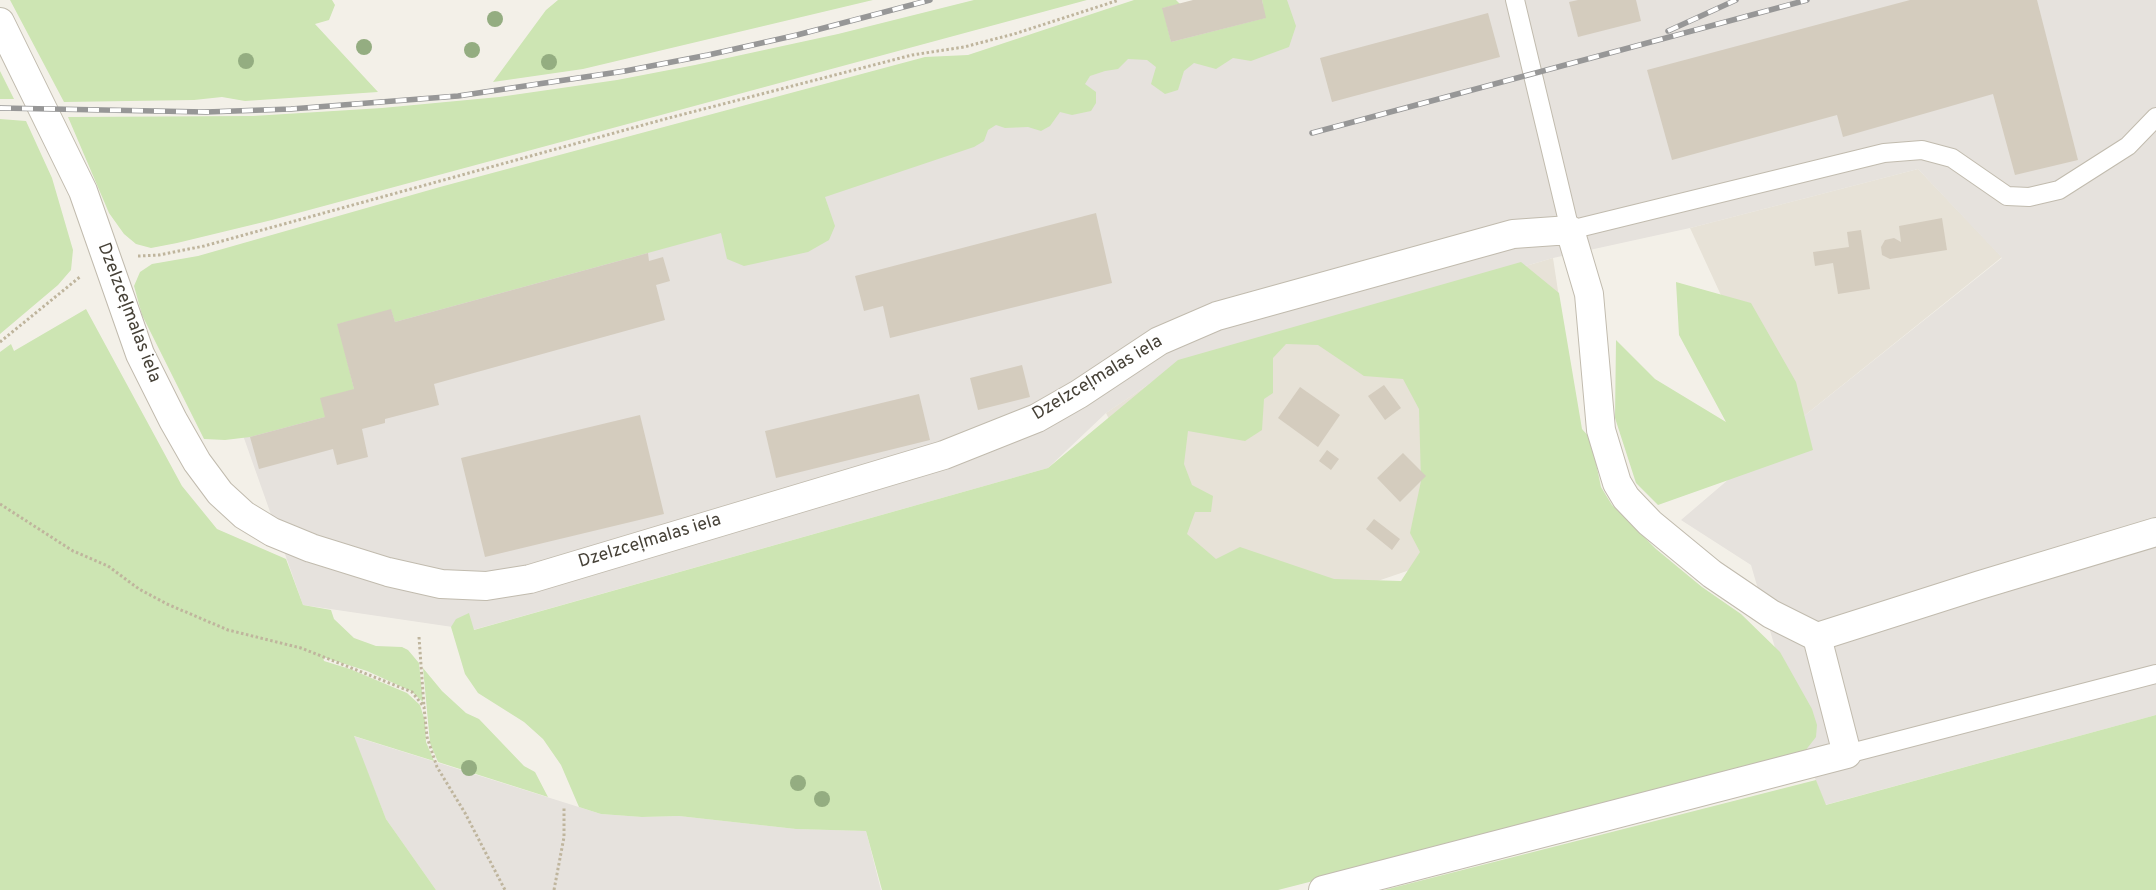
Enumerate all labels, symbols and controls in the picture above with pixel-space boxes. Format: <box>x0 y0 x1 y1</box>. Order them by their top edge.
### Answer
street label: Dzelzceļmalas iela <box>91 240 165 386</box>
street label: Dzelzceļmalas iela <box>1029 332 1167 426</box>
street label: Dzelzceļmalas iela <box>576 510 724 574</box>

